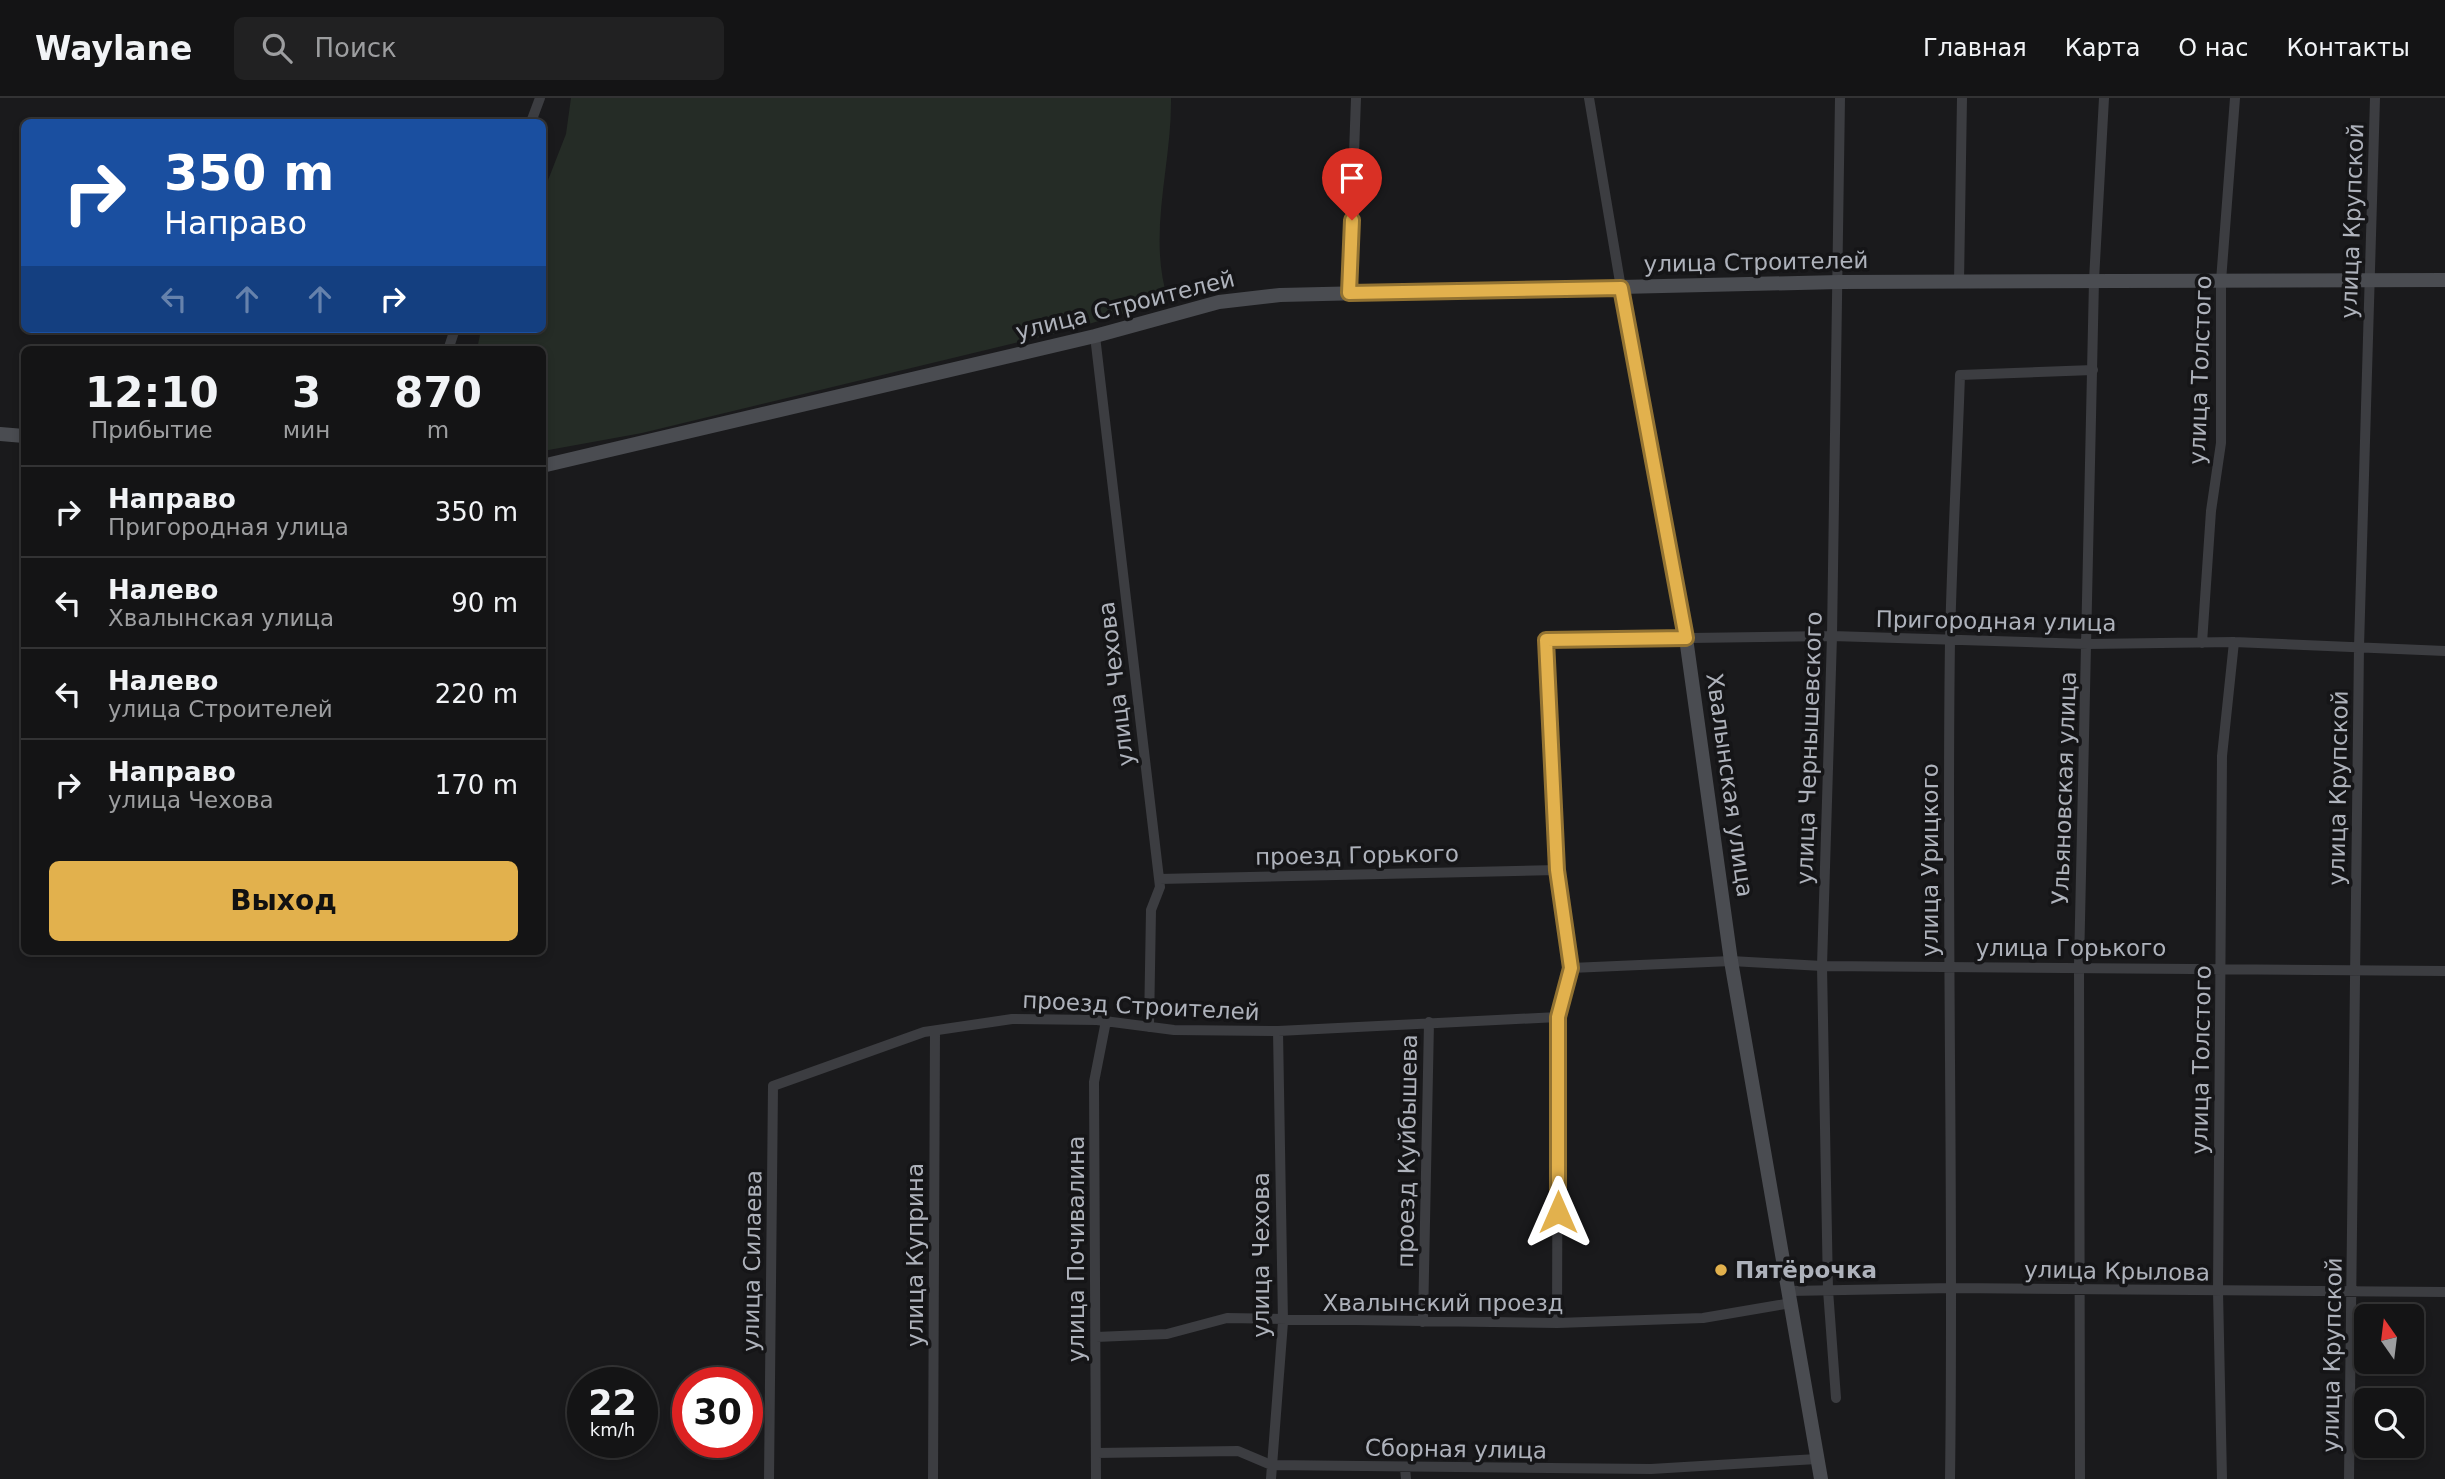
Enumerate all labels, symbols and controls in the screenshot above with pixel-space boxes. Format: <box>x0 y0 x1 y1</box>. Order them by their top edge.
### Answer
search box <box>234 17 724 80</box>
text: Waylane <box>35 29 192 68</box>
icon: search <box>258 29 296 67</box>
text: Поиск <box>314 33 397 63</box>
text: Главная <box>1923 34 2027 62</box>
text: Карта <box>2065 34 2140 62</box>
text: О нас <box>2178 34 2248 62</box>
text: Контакты <box>2286 34 2410 62</box>
street label: улица Крупской <box>2336 123 2368 319</box>
text: 350 m <box>164 145 334 202</box>
icon: right <box>49 147 140 238</box>
pin <box>1322 148 1382 220</box>
icon: arrive <box>1333 159 1371 197</box>
text: Направо <box>164 204 307 242</box>
street label: улица Строителей <box>1643 247 1869 277</box>
street label: улица Строителей <box>1013 265 1237 345</box>
street label: улица Толстого <box>2184 275 2216 465</box>
icon: left <box>155 280 193 318</box>
icon: ahead <box>228 280 266 318</box>
icon: ahead <box>301 280 339 318</box>
icon: right <box>374 280 412 318</box>
text: 12:10 <box>85 368 219 417</box>
text: 3 <box>292 368 321 417</box>
text: 870 <box>394 368 482 417</box>
text: Прибытие <box>91 417 213 443</box>
text: мин <box>283 417 330 443</box>
text: m <box>427 417 449 443</box>
text: Направо <box>108 484 236 514</box>
icon: right <box>49 493 87 531</box>
text: 350 m <box>435 497 518 527</box>
text: Пригородная улица <box>108 514 349 540</box>
text: Налево <box>108 575 218 605</box>
icon: left <box>49 584 87 622</box>
text: 90 m <box>451 588 518 618</box>
street label: улица Чехова <box>1093 600 1139 768</box>
text: Хвалынская улица <box>108 605 334 631</box>
street label: Пригородная улица <box>1875 606 2117 636</box>
street label: улица Чернышевского <box>1791 611 1827 885</box>
text: Налево <box>108 666 218 696</box>
street label: Хвалынская улица <box>1701 671 1759 899</box>
street label: Ульяновская улица <box>2047 671 2081 905</box>
icon: left <box>49 675 87 713</box>
text: 220 m <box>435 679 518 709</box>
street label: улица Крупской <box>2323 690 2353 886</box>
text: улица Строителей <box>108 696 333 722</box>
text: Направо <box>108 757 236 787</box>
street label: улица Урицкого <box>1917 763 1943 957</box>
icon: right <box>49 766 87 804</box>
text: 170 m <box>435 770 518 800</box>
text: улица Чехова <box>108 787 274 813</box>
street label: проезд Горького <box>1255 840 1459 870</box>
button: Выход <box>49 861 518 941</box>
street label: улица Горького <box>1976 935 2166 961</box>
street label: улица Толстого <box>2186 965 2216 1155</box>
street label: проезд Строителей <box>1022 987 1260 1025</box>
street label: проезд Куйбышева <box>1392 1034 1422 1268</box>
street label: улица Почивалина <box>1063 1136 1089 1362</box>
street label: улица Куприна <box>902 1163 928 1347</box>
street label: улица Силаева <box>737 1170 767 1352</box>
street label: улица Чехова <box>1248 1172 1274 1338</box>
position arrow <box>1521 1175 1595 1249</box>
street label: улица Крылова <box>2024 1256 2210 1286</box>
place label: Пятёрочка <box>1735 1257 1877 1283</box>
street label: улица Крупской <box>2317 1257 2347 1453</box>
marker: Пятёрочка <box>1713 1262 1729 1278</box>
street label: Хвалынский проезд <box>1322 1290 1564 1316</box>
north arrow <box>2354 1304 2424 1374</box>
map controls <box>2354 1304 2424 1458</box>
speed limit sign: 30 <box>672 1367 763 1458</box>
text: 22 <box>588 1383 637 1423</box>
button: search <box>2354 1388 2424 1458</box>
text: km/h <box>590 1419 635 1440</box>
street label: Сборная улица <box>1365 1434 1547 1464</box>

